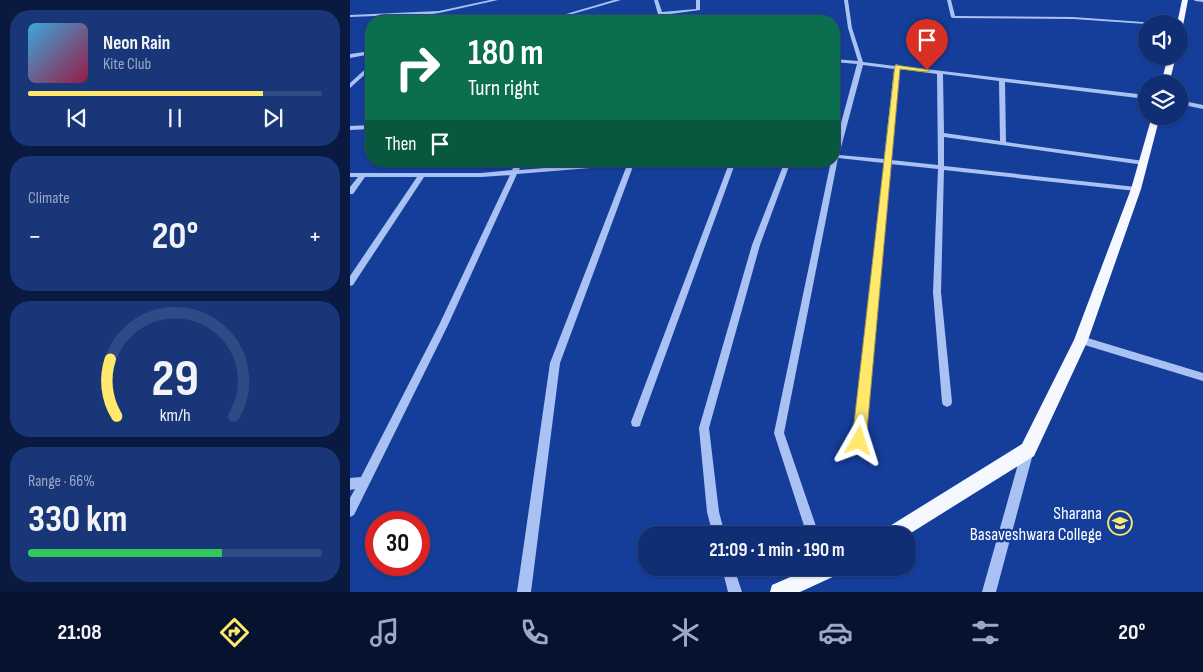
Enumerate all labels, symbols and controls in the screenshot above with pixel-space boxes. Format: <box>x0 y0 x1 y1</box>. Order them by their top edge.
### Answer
map controls <box>1138 15 1188 125</box>
button: sound <box>1138 15 1188 65</box>
pin <box>906 19 948 70</box>
icon: arrive <box>913 26 941 54</box>
text: Neon Rain <box>103 32 170 55</box>
text: 180 m <box>468 32 544 75</box>
icon: right <box>385 35 450 100</box>
text: Kite Club <box>103 55 151 74</box>
text: Turn right <box>468 75 539 102</box>
button: layers <box>1138 75 1188 125</box>
icon: previous <box>63 104 91 132</box>
icon: pause <box>161 104 189 132</box>
icon: next <box>259 104 287 132</box>
icon: arrive <box>426 130 454 158</box>
text: Then <box>385 133 416 156</box>
text: Climate <box>28 189 70 208</box>
text: 20° <box>152 214 198 259</box>
text: − <box>28 220 42 253</box>
text: + <box>308 220 322 253</box>
text: 29 <box>151 348 199 411</box>
text: km/h <box>160 405 190 426</box>
position arrow <box>832 414 884 466</box>
text: Range · 66% <box>28 472 95 491</box>
text: 330 km <box>28 497 127 542</box>
place label: Sharana Basaveshwara College <box>970 503 1102 545</box>
school or university icon: Sharana Basaveshwara College <box>1107 510 1133 536</box>
speed limit sign: 30 <box>365 511 430 576</box>
text: 21:09 · 1 min · 190 m <box>709 539 845 562</box>
icon: directions <box>217 615 252 650</box>
icon: music <box>367 615 402 650</box>
icon: phone <box>517 615 552 650</box>
icon: climate <box>668 615 703 650</box>
icon: car <box>818 615 853 650</box>
icon: filters <box>968 615 1003 650</box>
text: 21:08 <box>58 619 102 646</box>
text: 20° <box>1118 619 1145 646</box>

